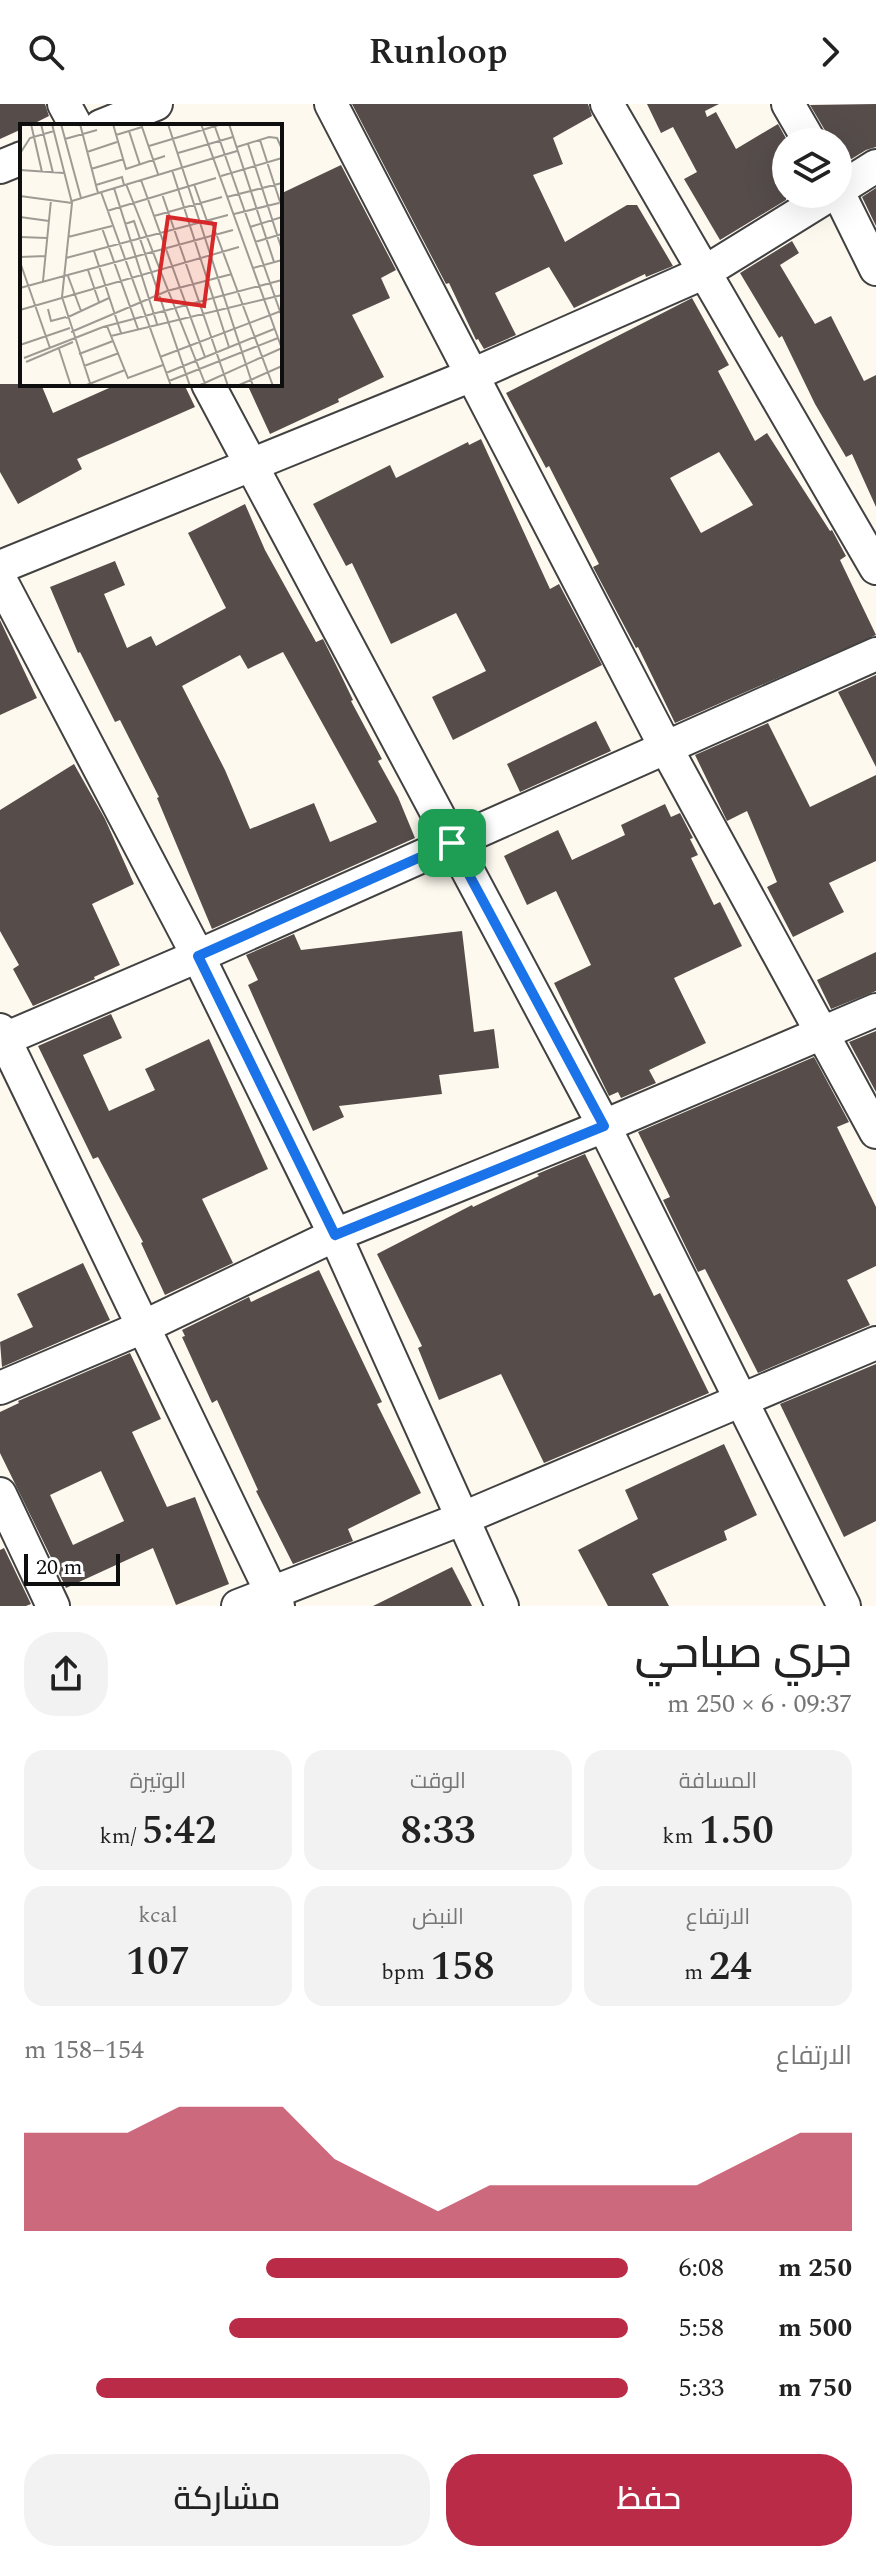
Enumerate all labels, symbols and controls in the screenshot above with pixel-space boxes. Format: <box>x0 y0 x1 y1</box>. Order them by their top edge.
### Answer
text: Runloop <box>368 25 508 80</box>
icon: search <box>24 30 68 74</box>
icon: forward <box>808 30 852 74</box>
inset map <box>20 124 282 386</box>
map controls <box>772 128 852 208</box>
button: layers <box>772 128 852 208</box>
pin <box>418 809 486 877</box>
icon: arrive <box>430 821 474 865</box>
scale bar <box>24 1550 120 1586</box>
text: 20 m <box>36 1551 82 1584</box>
text: جري صباحي <box>635 1620 852 1687</box>
button: share <box>24 1632 108 1716</box>
text: 09:37 · 6 × 250 m <box>667 1684 852 1724</box>
text: الوتيرة <box>130 1765 186 1798</box>
text: الوقت <box>410 1765 466 1798</box>
text: المسافة <box>679 1765 757 1798</box>
text: 5:42 <box>142 1801 216 1862</box>
text: 8:33 <box>401 1801 475 1862</box>
text: 1.50 <box>699 1801 774 1862</box>
text: /km <box>100 1820 142 1853</box>
text: km <box>662 1820 699 1853</box>
text: kcal <box>138 1899 178 1932</box>
text: النبض <box>412 1901 464 1934</box>
text: الارتفاع <box>686 1901 750 1934</box>
text: 107 <box>126 1932 190 1993</box>
text: 158 <box>430 1937 495 1998</box>
text: 24 <box>709 1937 752 1998</box>
text: bpm <box>381 1956 430 1989</box>
text: m <box>684 1956 709 1989</box>
text: 154–158 m <box>24 2030 144 2070</box>
text: الارتفاع <box>776 2036 852 2076</box>
text: 6:08 <box>678 2248 724 2288</box>
text: 250 m <box>778 2248 852 2288</box>
text: 5:58 <box>678 2308 724 2348</box>
text: 500 m <box>778 2308 852 2348</box>
text: 5:33 <box>678 2368 724 2408</box>
text: 750 m <box>778 2368 852 2408</box>
button: مشاركة <box>24 2454 430 2546</box>
button: حفظ <box>446 2454 852 2546</box>

